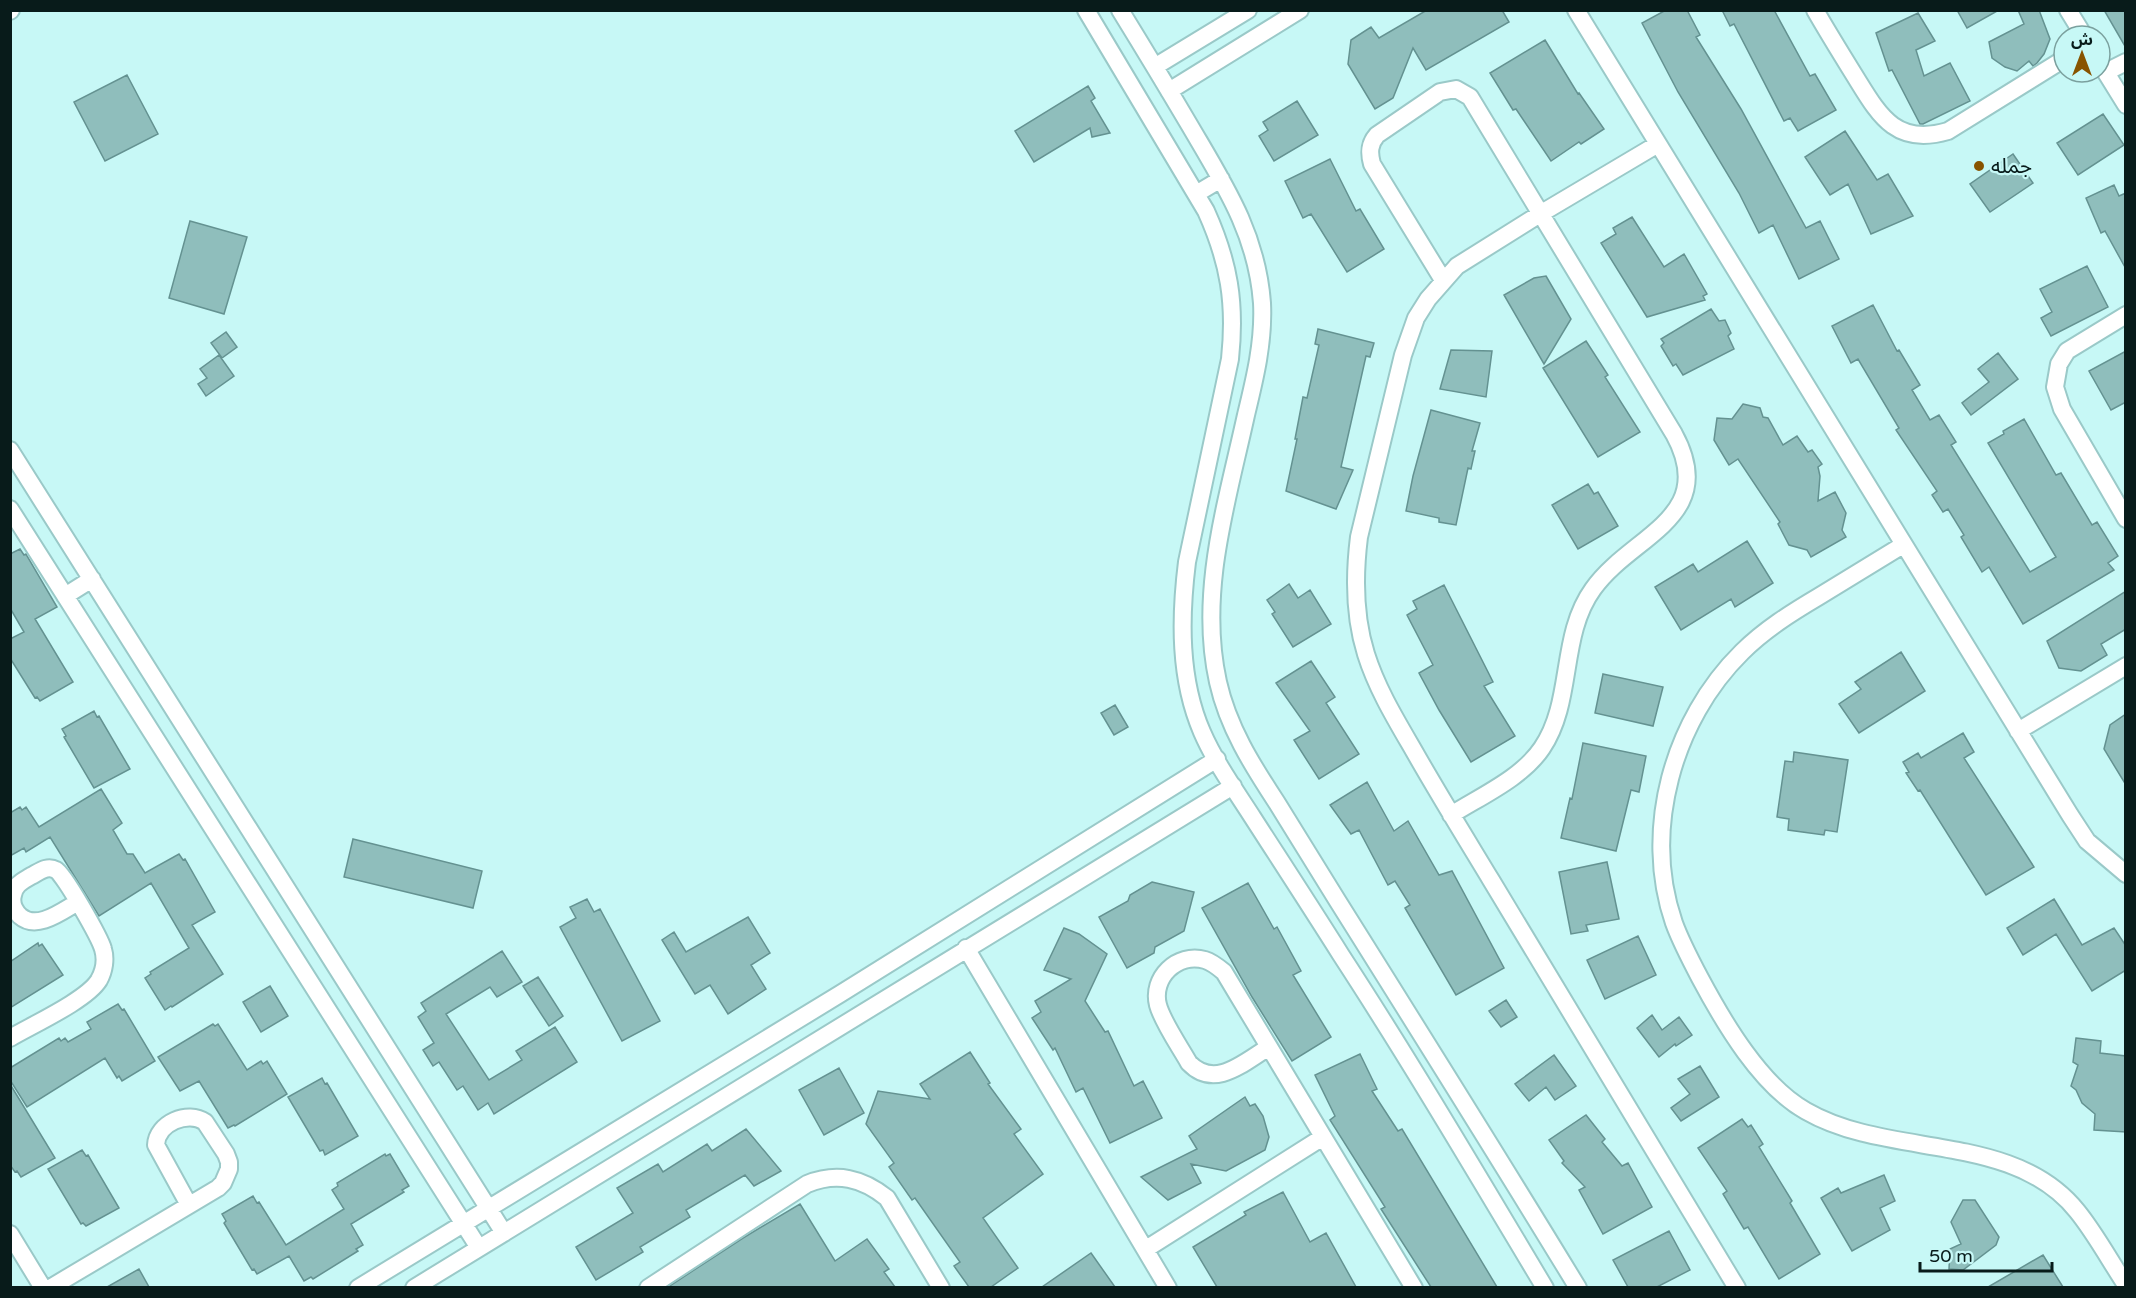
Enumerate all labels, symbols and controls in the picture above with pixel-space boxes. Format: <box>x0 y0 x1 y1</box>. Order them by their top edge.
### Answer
north arrow <box>2052 24 2112 84</box>
text: ش <box>2071 30 2093 50</box>
place label: جمله <box>1991 154 2032 179</box>
marker: جمله <box>1972 159 1986 173</box>
scale bar <box>1920 1235 2052 1273</box>
text: 50 m <box>1929 1245 1973 1267</box>

